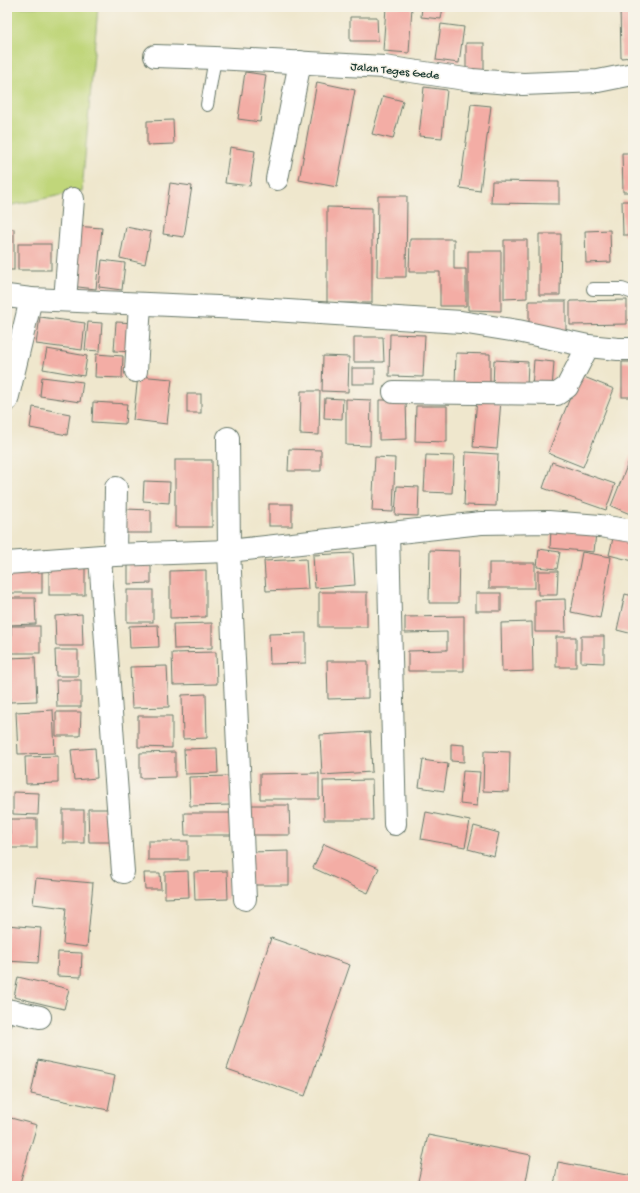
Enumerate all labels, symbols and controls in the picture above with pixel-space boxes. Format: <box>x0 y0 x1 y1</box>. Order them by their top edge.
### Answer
street label: Jalan Teges Gede <box>350 60 441 84</box>

